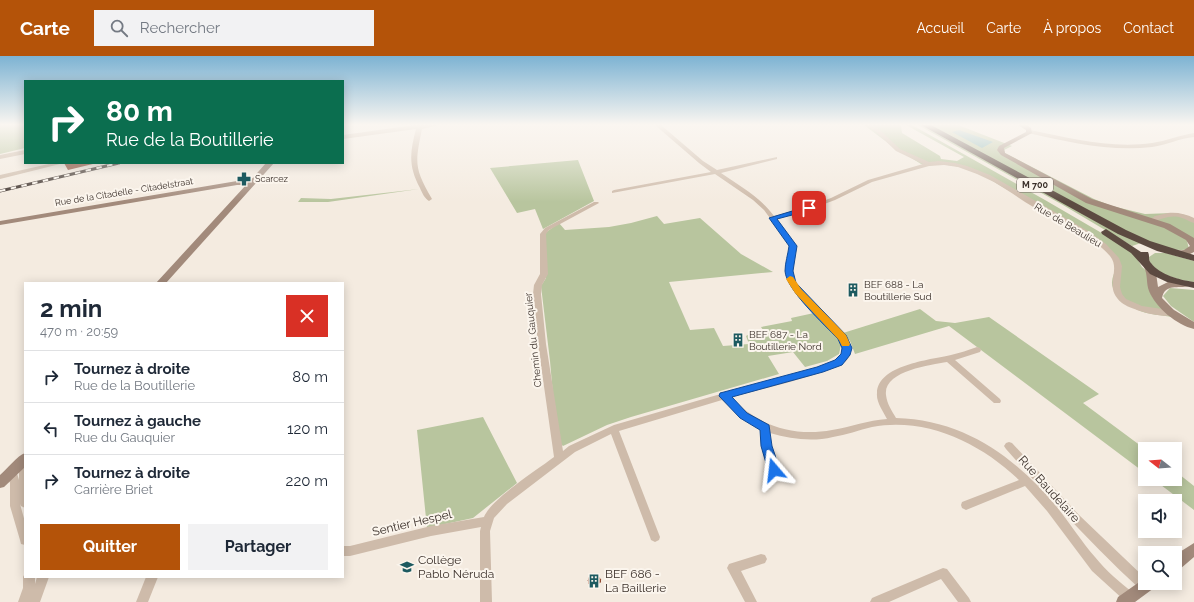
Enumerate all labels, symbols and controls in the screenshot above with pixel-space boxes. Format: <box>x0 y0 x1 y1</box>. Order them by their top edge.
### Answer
search box <box>94 10 374 46</box>
text: Carte <box>20 17 70 39</box>
icon: search <box>108 17 130 39</box>
text: Rechercher <box>140 19 220 37</box>
text: Accueil <box>916 20 964 36</box>
text: Carte <box>986 20 1021 36</box>
text: À propos <box>1043 20 1101 36</box>
text: Contact <box>1123 20 1174 36</box>
text: 80 m <box>106 95 173 128</box>
icon: right <box>40 96 92 148</box>
text: Rue de la Boutillerie <box>106 129 274 150</box>
pharmacy icon: Scarcez <box>236 171 252 187</box>
place label: Scarcez <box>255 174 288 184</box>
street label: Rue de la Citadelle - Citadelstraat <box>54 176 194 208</box>
road number: M 700 <box>1017 178 1053 192</box>
pin <box>792 191 826 225</box>
icon: arrive <box>798 197 820 219</box>
street label: Rue de Beaulieu <box>1033 201 1103 249</box>
place label: BEF 688 - La Boutillerie Sud <box>864 279 932 302</box>
building icon: BEF 688 - La Boutillerie Sud <box>845 282 861 298</box>
street label: Chemin du Gauquier <box>523 292 543 388</box>
text: 2 min <box>40 294 102 323</box>
button: close <box>286 295 328 337</box>
text: 470 m · 20:59 <box>40 324 118 339</box>
place label: BEF 687 - La Boutillerie Nord <box>749 329 822 352</box>
building icon: BEF 687 - La Boutillerie Nord <box>730 332 746 348</box>
text: Tournez à droite <box>74 360 190 378</box>
icon: right <box>40 366 62 388</box>
text: 80 m <box>292 368 328 386</box>
text: Rue de la Boutillerie <box>74 378 195 393</box>
text: Tournez à gauche <box>74 412 201 430</box>
icon: left <box>40 418 62 440</box>
text: 120 m <box>287 420 328 438</box>
text: Rue du Gauquier <box>74 430 175 445</box>
north arrow <box>1138 442 1182 486</box>
map controls <box>1138 442 1182 590</box>
position arrow <box>753 449 795 491</box>
street label: Rue Baudelaire <box>1015 453 1083 525</box>
text: Tournez à droite <box>74 464 190 482</box>
icon: right <box>40 470 62 492</box>
text: 220 m <box>286 472 328 490</box>
text: Carrière Briet <box>74 482 153 497</box>
button: sound <box>1138 494 1182 538</box>
street label: Sentier Hespel <box>371 507 454 539</box>
button: Quitter <box>40 524 180 570</box>
button: Partager <box>188 524 328 570</box>
button: search <box>1138 546 1182 590</box>
place label: Collège Pablo Néruda <box>418 553 494 581</box>
school or university icon: Collège Pablo Néruda <box>399 559 415 575</box>
place label: BEF 686 - La Baillerie <box>605 567 666 595</box>
building icon: BEF 686 - La Baillerie <box>586 573 602 589</box>

